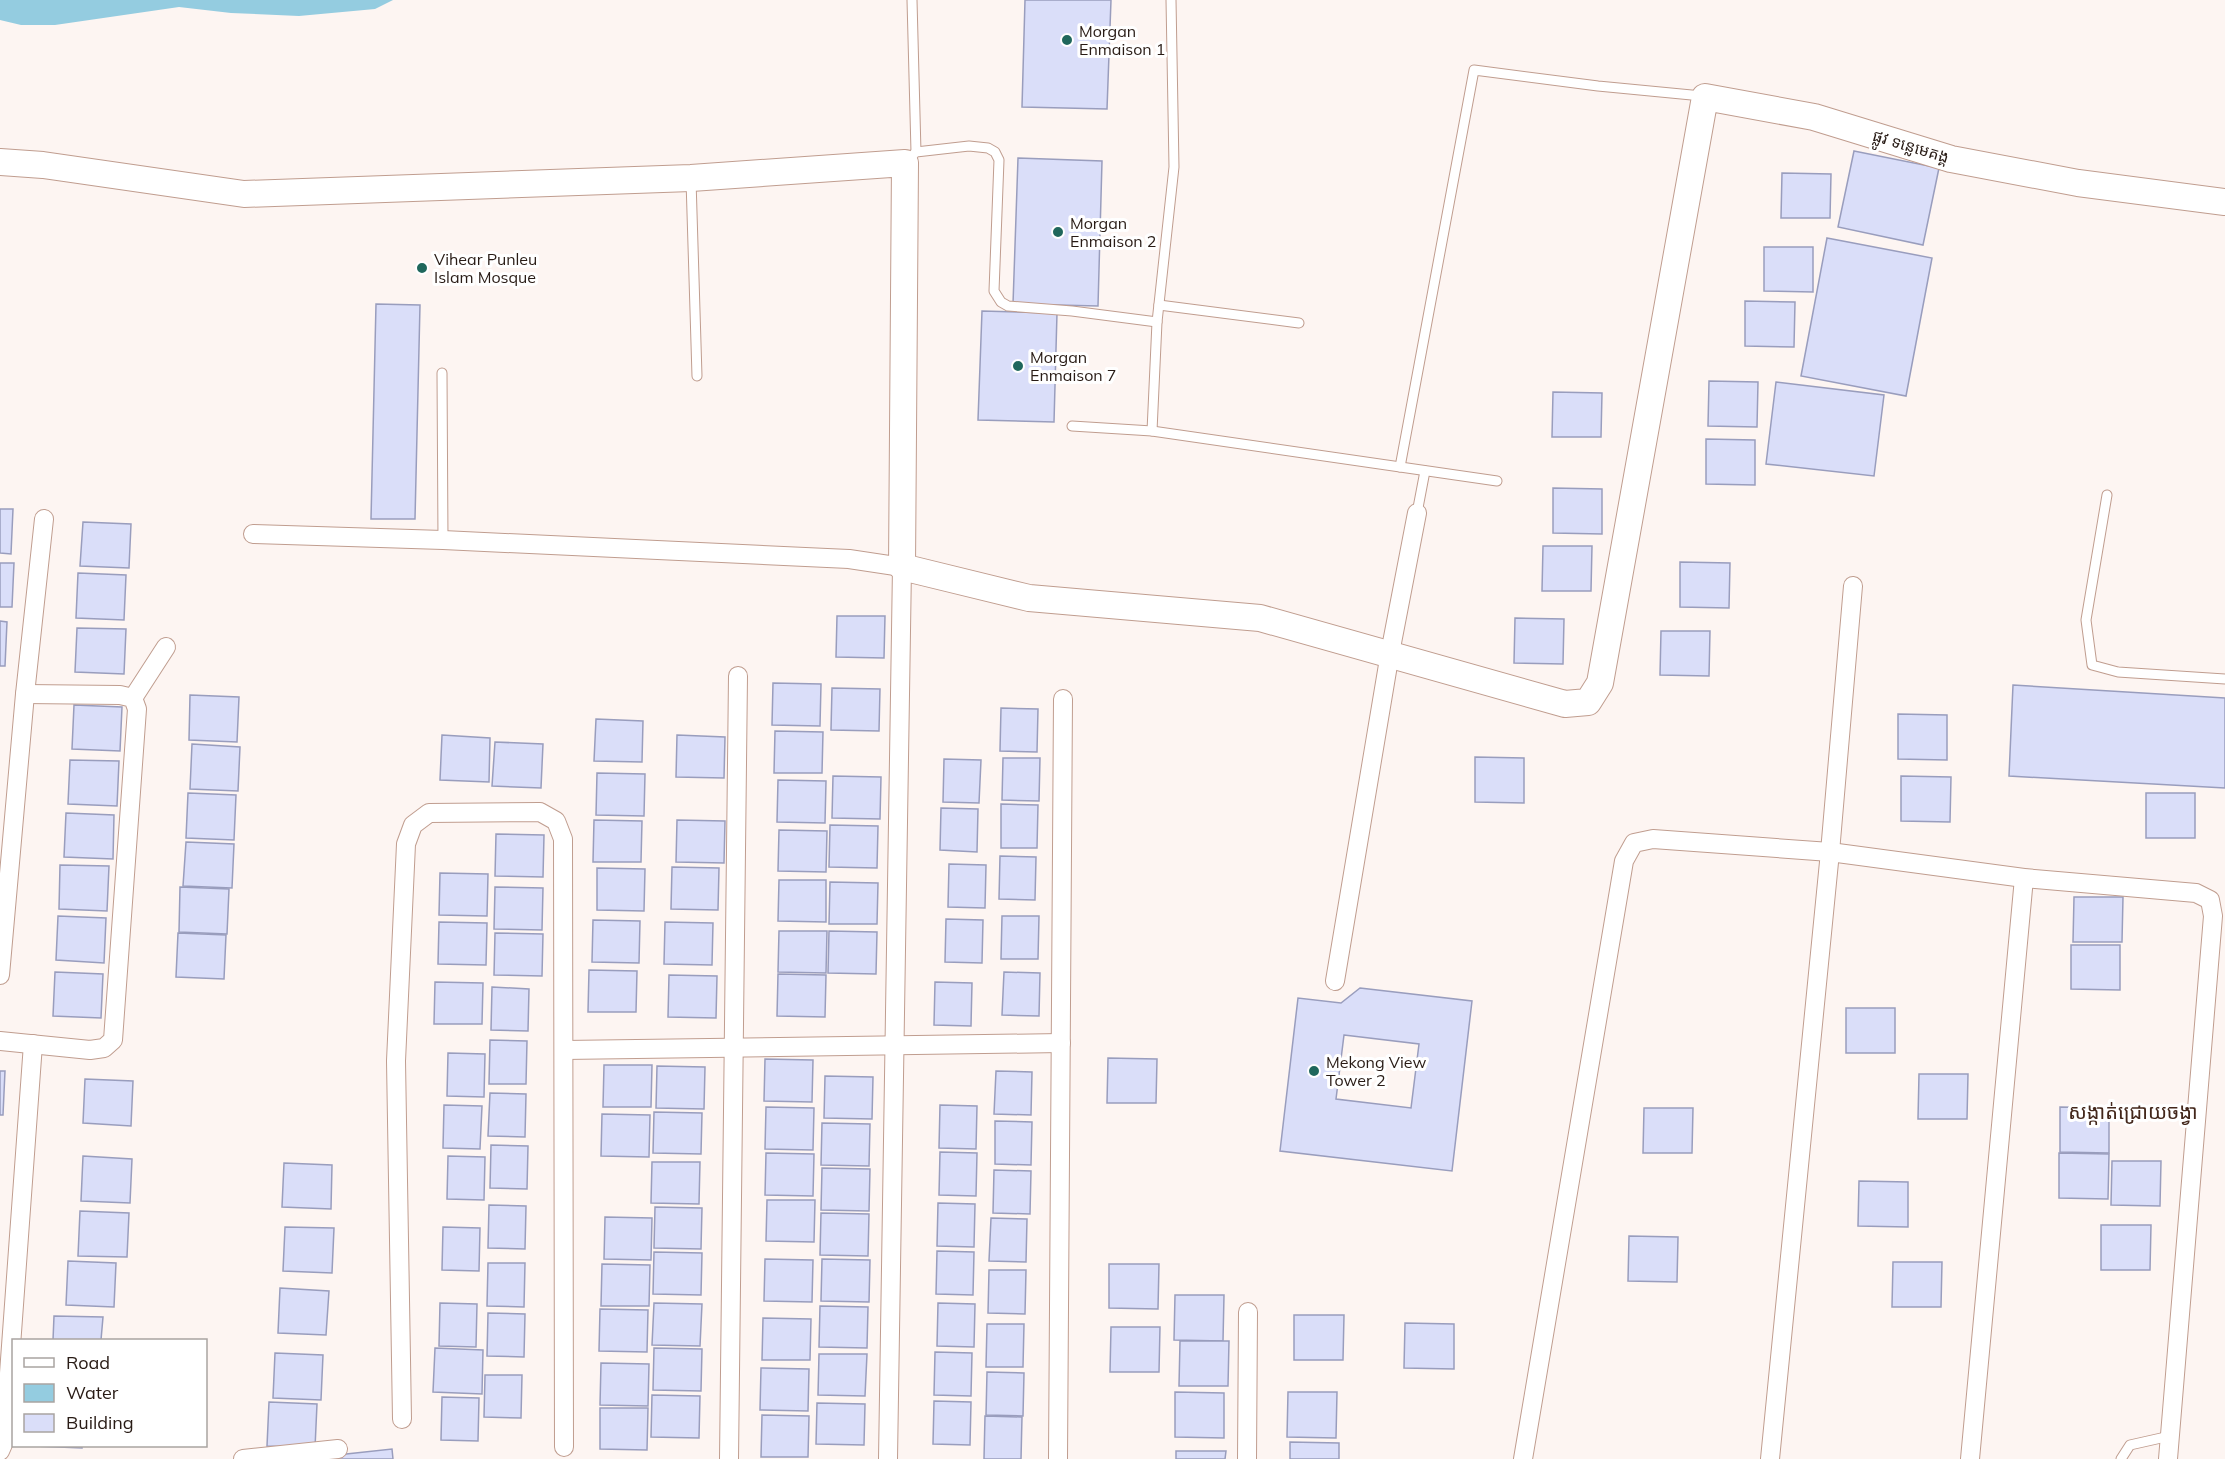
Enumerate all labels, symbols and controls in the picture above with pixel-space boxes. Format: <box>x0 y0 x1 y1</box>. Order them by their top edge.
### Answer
place label: Morgan Enmaison 1 <box>1079 21 1165 59</box>
marker: Morgan Enmaison 1 <box>1060 33 1074 47</box>
street label: ផ្លូវ ទន្លេមេគង្គ <box>1869 125 1952 172</box>
place label: Morgan Enmaison 2 <box>1070 213 1156 251</box>
marker: Morgan Enmaison 2 <box>1051 225 1065 239</box>
place label: Vihear Punleu Islam Mosque <box>434 249 537 287</box>
marker: Vihear Punleu Islam Mosque <box>415 261 429 275</box>
place label: Morgan Enmaison 7 <box>1030 347 1116 385</box>
marker: Morgan Enmaison 7 <box>1011 359 1025 373</box>
place label: Mekong View Tower 2 <box>1326 1052 1426 1090</box>
marker: Mekong View Tower 2 <box>1307 1064 1321 1078</box>
district label: សង្កាត់ជ្រោយចង្វា <box>2068 1099 2198 1125</box>
legend <box>12 1339 207 1447</box>
text: Road <box>66 1351 110 1374</box>
text: Water <box>66 1381 119 1404</box>
text: Building <box>66 1411 134 1434</box>

